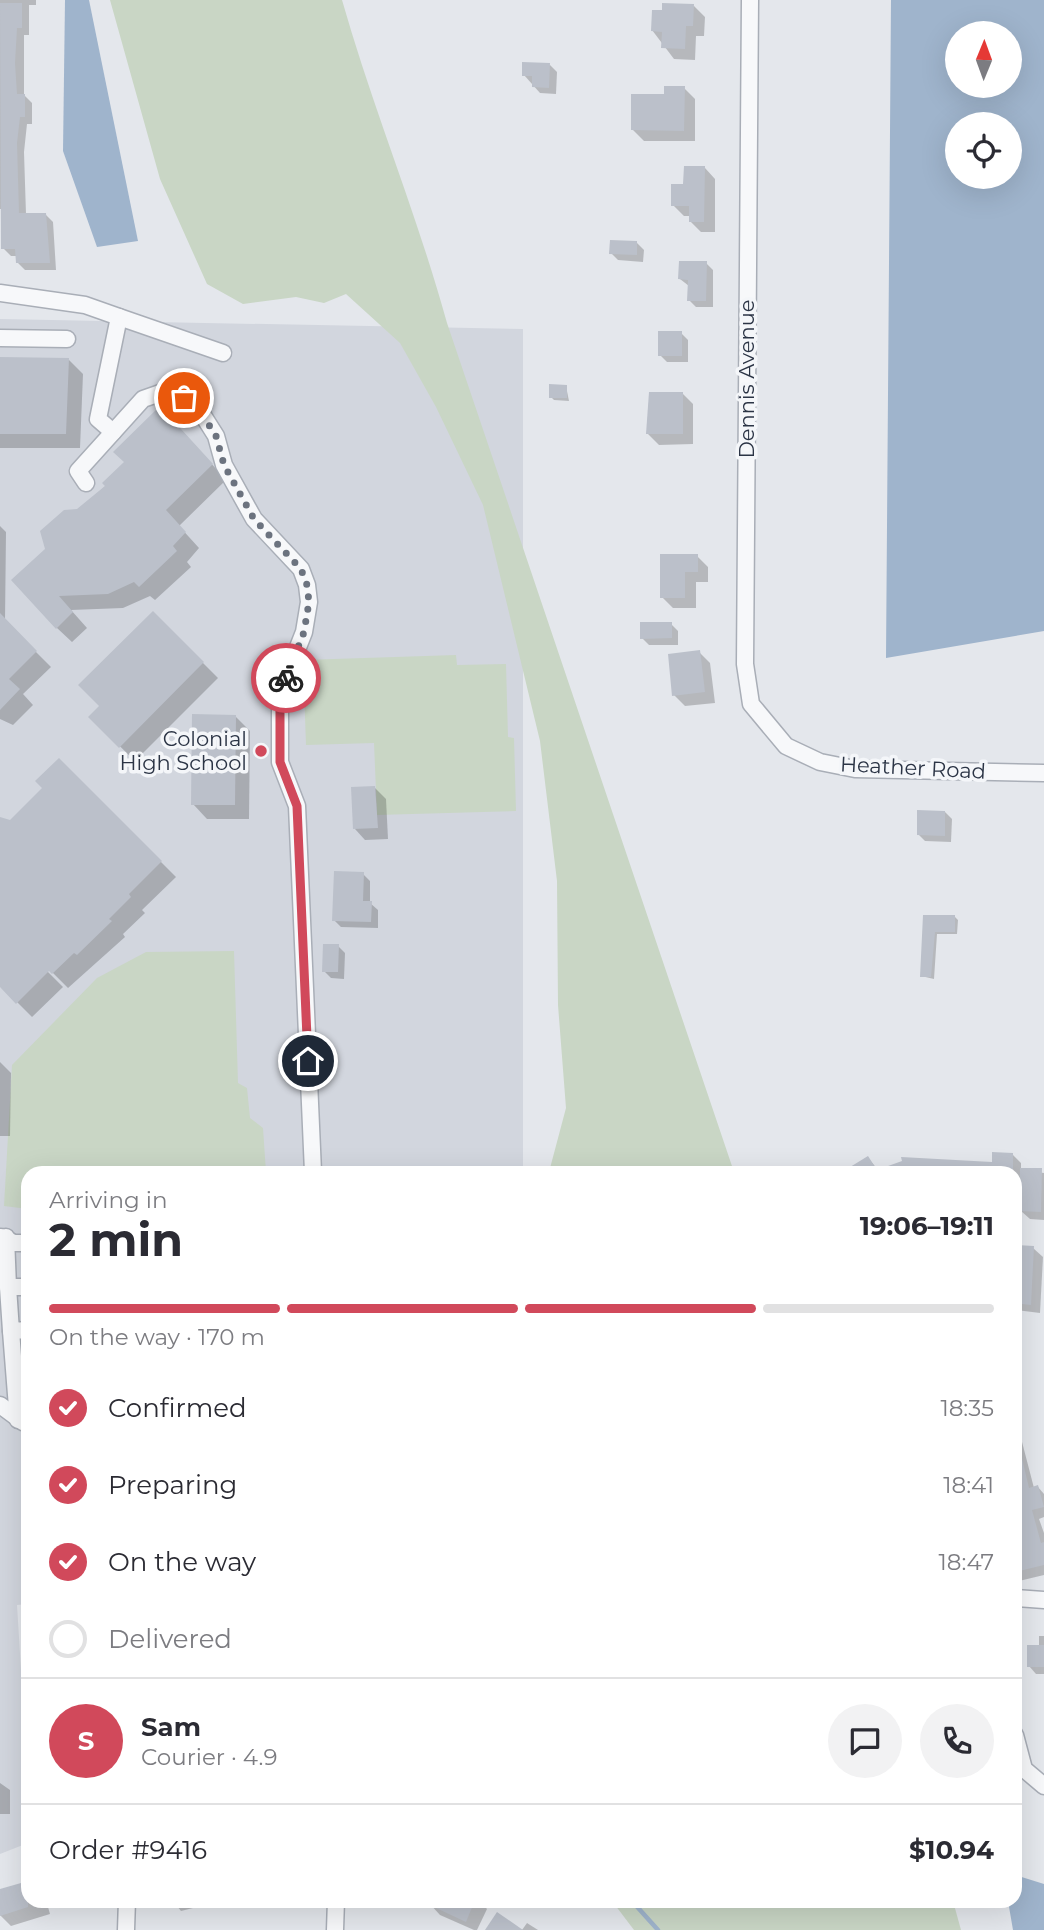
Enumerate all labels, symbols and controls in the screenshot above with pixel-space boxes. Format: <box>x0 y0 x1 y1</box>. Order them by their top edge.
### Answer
north arrow <box>945 21 1022 98</box>
map controls <box>945 21 1022 189</box>
button: locate <box>945 112 1022 189</box>
street label: Dennis Avenue <box>734 299 759 459</box>
pin <box>154 368 214 428</box>
icon: bag <box>165 379 203 417</box>
courier <box>251 643 321 713</box>
icon: bike <box>267 659 305 697</box>
place label: Colonial High School <box>119 726 247 775</box>
marker: Colonial High School <box>253 743 269 759</box>
street label: Heather Road <box>839 751 987 784</box>
pin <box>278 1031 338 1091</box>
icon: home <box>289 1042 327 1080</box>
text: Arriving in <box>49 1186 168 1214</box>
text: 19:06–19:11 <box>860 1210 994 1242</box>
text: 2 min <box>49 1211 183 1268</box>
text: On the way · 170 m <box>49 1323 265 1351</box>
icon: check <box>49 1389 87 1427</box>
text: Confirmed <box>108 1392 247 1424</box>
text: 18:35 <box>940 1394 994 1422</box>
icon: check <box>49 1466 87 1504</box>
text: Preparing <box>108 1469 237 1501</box>
text: 18:41 <box>943 1471 994 1499</box>
icon: check <box>49 1543 87 1581</box>
text: On the way <box>108 1546 256 1578</box>
text: 18:47 <box>939 1548 994 1576</box>
text: Delivered <box>108 1623 232 1655</box>
button: chat <box>828 1704 902 1778</box>
button: phone <box>920 1704 994 1778</box>
text: Sam <box>141 1711 201 1743</box>
text: S <box>78 1725 94 1757</box>
text: Courier · 4.9 <box>141 1743 277 1771</box>
text: Order #9416 <box>49 1834 207 1866</box>
text: $10.94 <box>909 1834 994 1866</box>

